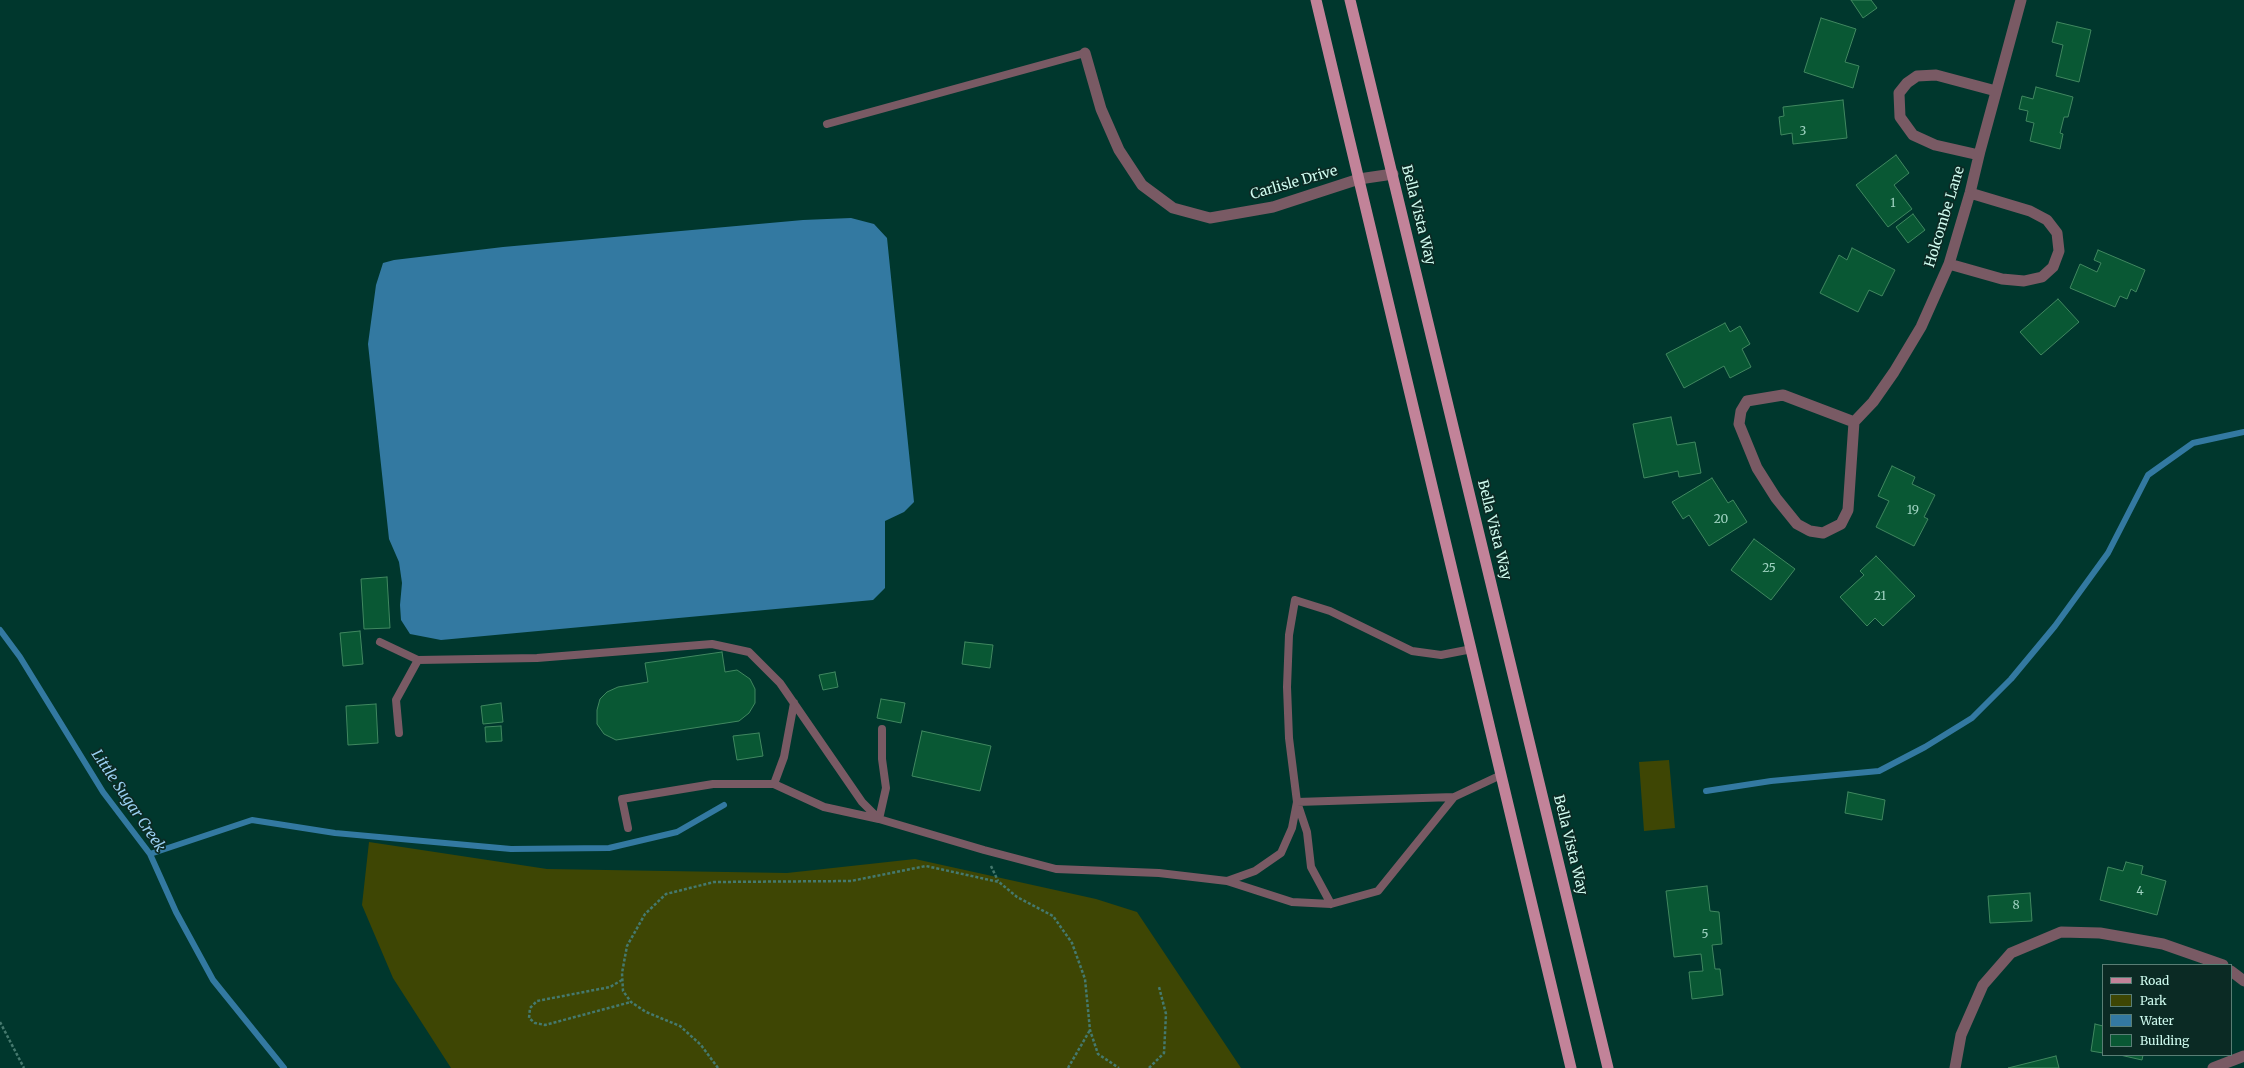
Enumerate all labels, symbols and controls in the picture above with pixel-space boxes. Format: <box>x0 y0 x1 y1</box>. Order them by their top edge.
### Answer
house number: 3 <box>1800 125 1806 139</box>
street label: Carlisle Drive <box>1249 163 1339 203</box>
street label: Bella Vista Way <box>1397 163 1439 267</box>
street label: Holcombe Lane <box>1922 164 1968 270</box>
house number: 1 <box>1890 197 1896 211</box>
street label: Bella Vista Way <box>1473 478 1515 582</box>
house number: 19 <box>1907 504 1919 518</box>
house number: 20 <box>1714 513 1728 527</box>
house number: 25 <box>1762 562 1776 576</box>
house number: 21 <box>1874 590 1886 604</box>
water label: Little Sugar Creek <box>87 746 169 856</box>
street label: Bella Vista Way <box>1549 793 1591 897</box>
house number: 4 <box>2136 885 2144 899</box>
house number: 8 <box>2012 899 2020 913</box>
house number: 5 <box>1701 928 1709 942</box>
legend <box>2102 964 2232 1056</box>
text: Road <box>2140 973 2169 988</box>
text: Park <box>2140 993 2167 1008</box>
text: Water <box>2140 1013 2174 1028</box>
text: Building <box>2140 1033 2189 1048</box>

